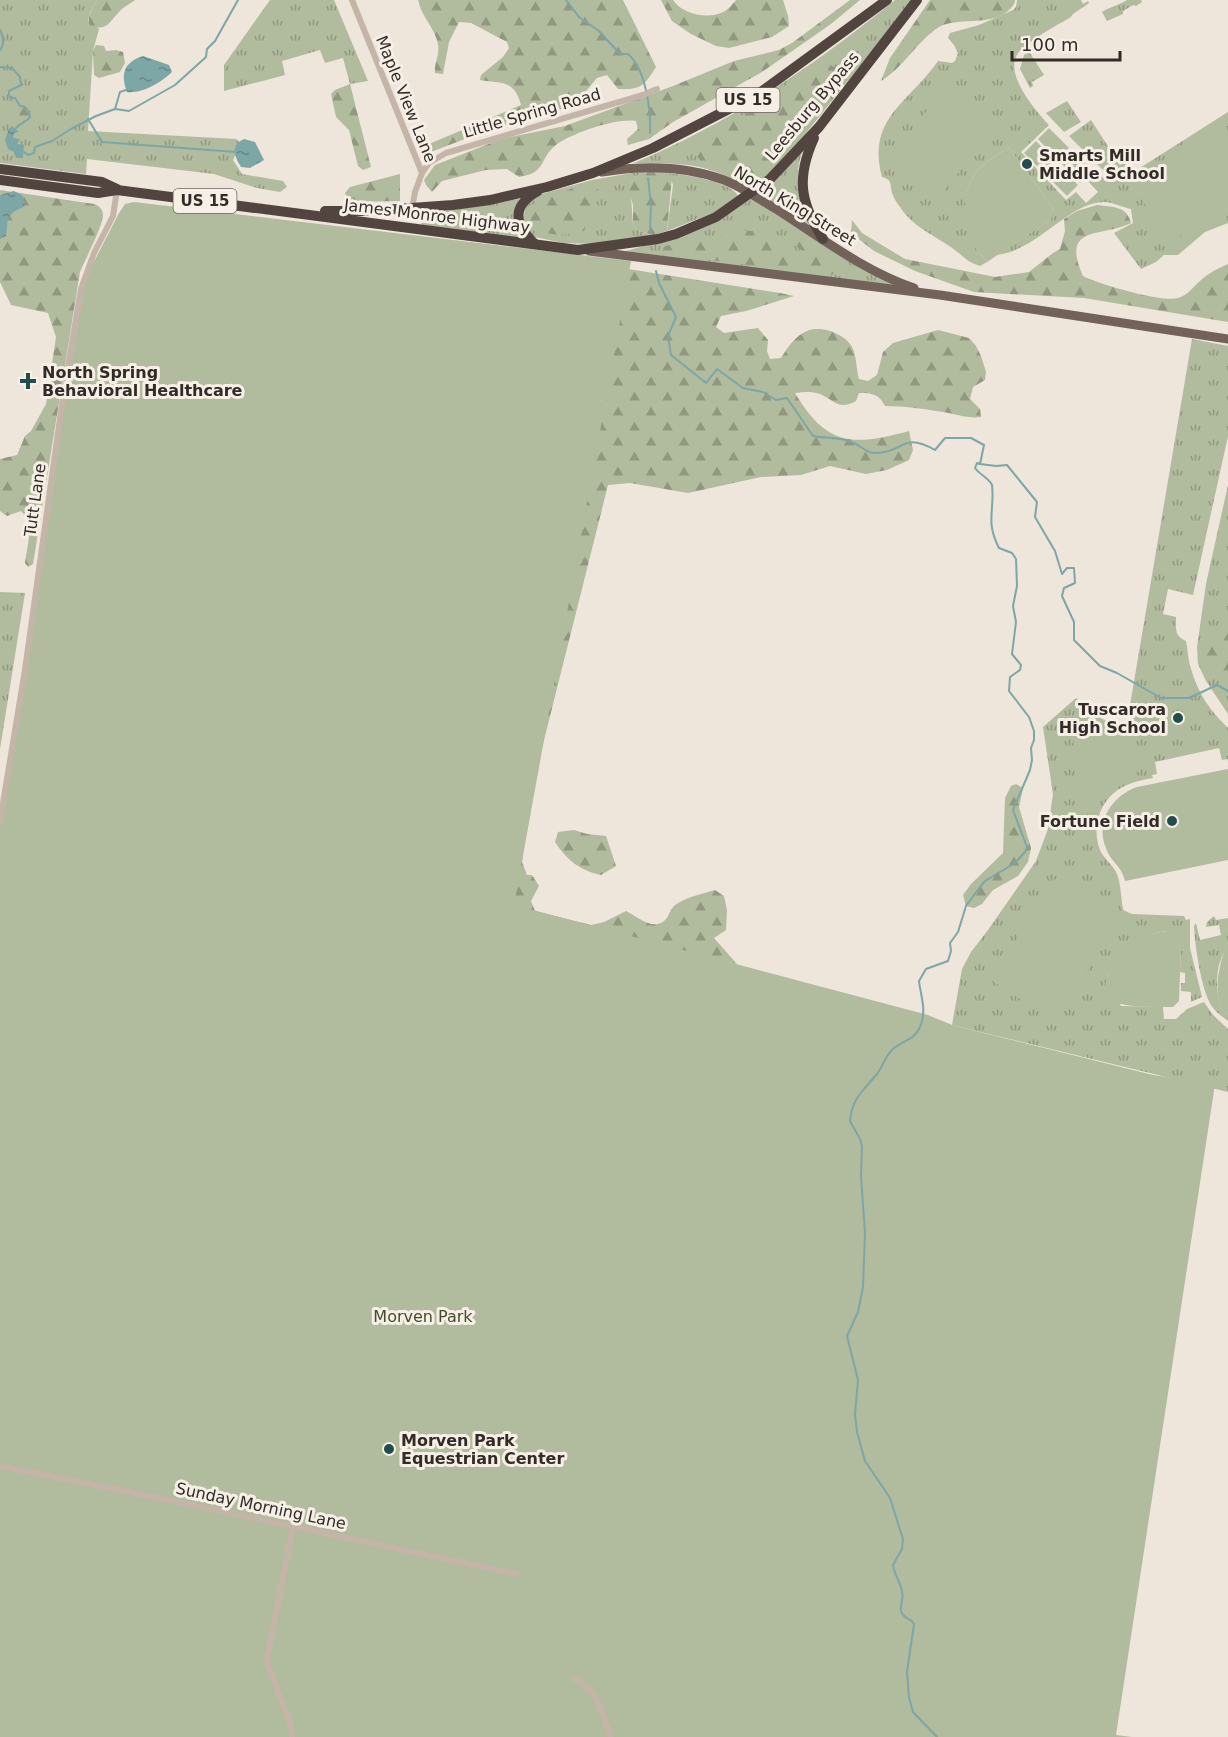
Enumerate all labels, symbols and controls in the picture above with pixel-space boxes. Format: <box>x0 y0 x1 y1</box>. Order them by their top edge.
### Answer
scale bar <box>1012 24 1120 62</box>
street label: Maple View Lane <box>372 33 440 165</box>
text: 100 m <box>1021 34 1079 55</box>
street label: Leesburg Bypass <box>761 48 863 164</box>
street label: Little Spring Road <box>461 84 603 142</box>
road number: US 15 <box>716 88 780 112</box>
place label: Smarts Mill Middle School <box>1039 146 1165 183</box>
marker: Smarts Mill Middle School <box>1020 157 1034 171</box>
street label: North King Street <box>731 162 859 250</box>
road number: US 15 <box>174 189 236 213</box>
street label: James Monroe Highway <box>342 195 531 237</box>
place label: North Spring Behavioral Healthcare <box>42 363 243 400</box>
marker: North Spring Behavioral Healthcare <box>19 372 37 390</box>
street label: Tutt Lane <box>20 462 50 539</box>
place label: Tuscarora High School <box>1059 700 1166 737</box>
marker: Tuscarora High School <box>1171 711 1185 725</box>
place label: Fortune Field <box>1040 812 1160 831</box>
marker: Fortune Field <box>1165 814 1179 828</box>
park label: Morven Park <box>373 1307 473 1326</box>
place label: Morven Park Equestrian Center <box>401 1431 564 1468</box>
marker: Morven Park Equestrian Center <box>382 1442 396 1456</box>
street label: Sunday Morning Lane <box>174 1479 348 1533</box>

